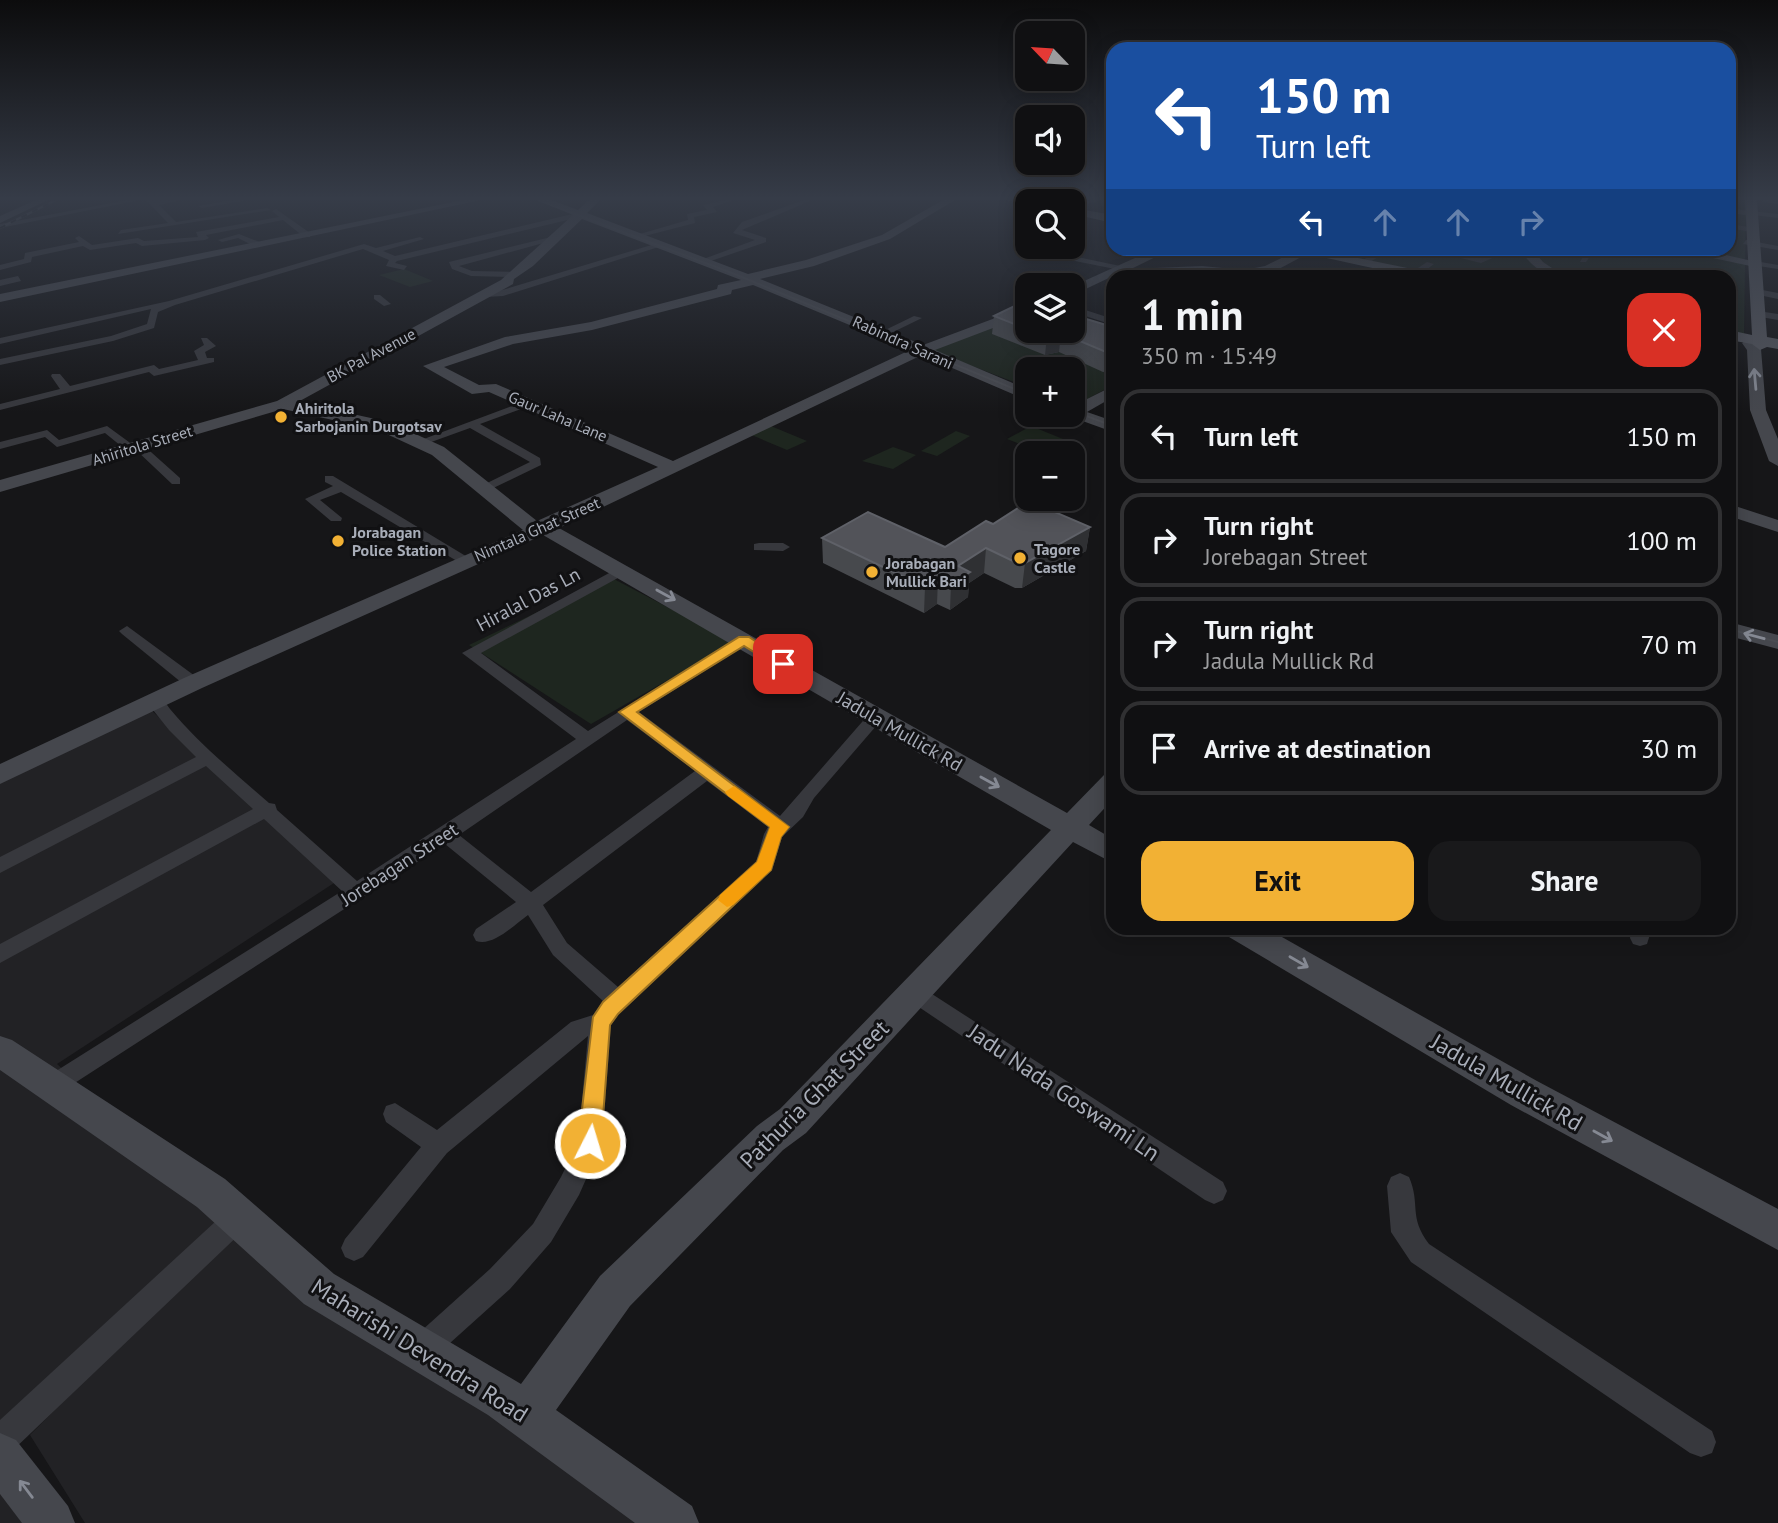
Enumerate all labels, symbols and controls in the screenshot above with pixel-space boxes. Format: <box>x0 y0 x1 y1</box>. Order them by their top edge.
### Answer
north arrow <box>1015 21 1085 91</box>
map controls <box>1015 21 1085 511</box>
text: 150 m <box>1256 63 1391 127</box>
icon: left <box>1141 70 1232 161</box>
button: sound <box>1015 105 1085 175</box>
text: Turn left <box>1256 125 1371 167</box>
button: search <box>1015 189 1085 259</box>
icon: left <box>1293 203 1331 241</box>
icon: ahead <box>1366 203 1404 241</box>
icon: ahead <box>1439 203 1477 241</box>
icon: right <box>1512 203 1550 241</box>
button: layers <box>1015 273 1085 343</box>
text: 1 min <box>1141 287 1243 342</box>
button: close <box>1627 293 1701 367</box>
street label: Rabindra Sarani <box>850 311 956 373</box>
street label: BK Pal Avenue <box>323 323 419 387</box>
text: 350 m · 15:49 <box>1141 341 1277 370</box>
button: + <box>1015 357 1085 427</box>
one-way arrow <box>1748 369 1761 391</box>
street label: Gaur Laha Lane <box>505 386 611 446</box>
place label: Ahiritola Sarbojanin Durgotsav <box>295 398 442 436</box>
marker: Ahiritola Sarbojanin Durgotsav <box>273 409 289 425</box>
icon: left <box>1145 417 1183 455</box>
street label: Ahiritola Street <box>89 420 195 470</box>
text: Turn left <box>1204 420 1298 453</box>
text: 150 m <box>1626 420 1697 453</box>
button: − <box>1015 441 1085 511</box>
street label: Nimtala Ghat Street <box>471 492 603 566</box>
text: Turn right <box>1204 509 1313 542</box>
icon: right <box>1145 521 1183 559</box>
place label: Jorabagan Police Station <box>351 522 446 560</box>
text: 100 m <box>1626 524 1697 557</box>
marker: Jorabagan Police Station <box>330 533 346 549</box>
place label: Tagore Castle <box>1034 539 1080 577</box>
text: Jorebagan Street <box>1204 542 1368 571</box>
marker: Tagore Castle <box>1012 550 1028 566</box>
place label: Jorabagan Mullick Bari <box>885 553 967 591</box>
street label: Hiralal Das Ln <box>472 562 584 636</box>
marker: Jorabagan Mullick Bari <box>864 564 880 580</box>
one-way arrow <box>655 589 676 602</box>
text: Turn right <box>1204 613 1313 646</box>
icon: right <box>1145 625 1183 663</box>
text: 70 m <box>1641 628 1697 661</box>
one-way arrow <box>1743 629 1765 642</box>
pin <box>753 634 813 694</box>
icon: arrive <box>764 645 802 683</box>
text: Jadula Mullick Rd <box>1204 646 1374 675</box>
street label: Jadula Mullick Rd <box>832 685 967 777</box>
icon: arrive <box>1145 729 1183 767</box>
text: Arrive at destination <box>1204 732 1431 765</box>
text: 30 m <box>1641 732 1697 765</box>
one-way arrow <box>980 775 1000 789</box>
street label: Jorebagan Street <box>335 817 463 911</box>
button: Exit <box>1141 841 1414 921</box>
button: Share <box>1428 841 1701 921</box>
one-way arrow <box>1288 955 1308 969</box>
street label: Pathuria Ghat Street <box>734 1013 895 1174</box>
street label: Jadu Nada Goswami Ln <box>962 1016 1165 1167</box>
street label: Jadula Mullick Rd <box>1425 1026 1588 1137</box>
position arrow <box>553 1106 627 1180</box>
one-way arrow <box>1592 1129 1612 1143</box>
street label: Maharishi Devendra Road <box>306 1271 534 1429</box>
one-way arrow <box>18 1481 33 1499</box>

